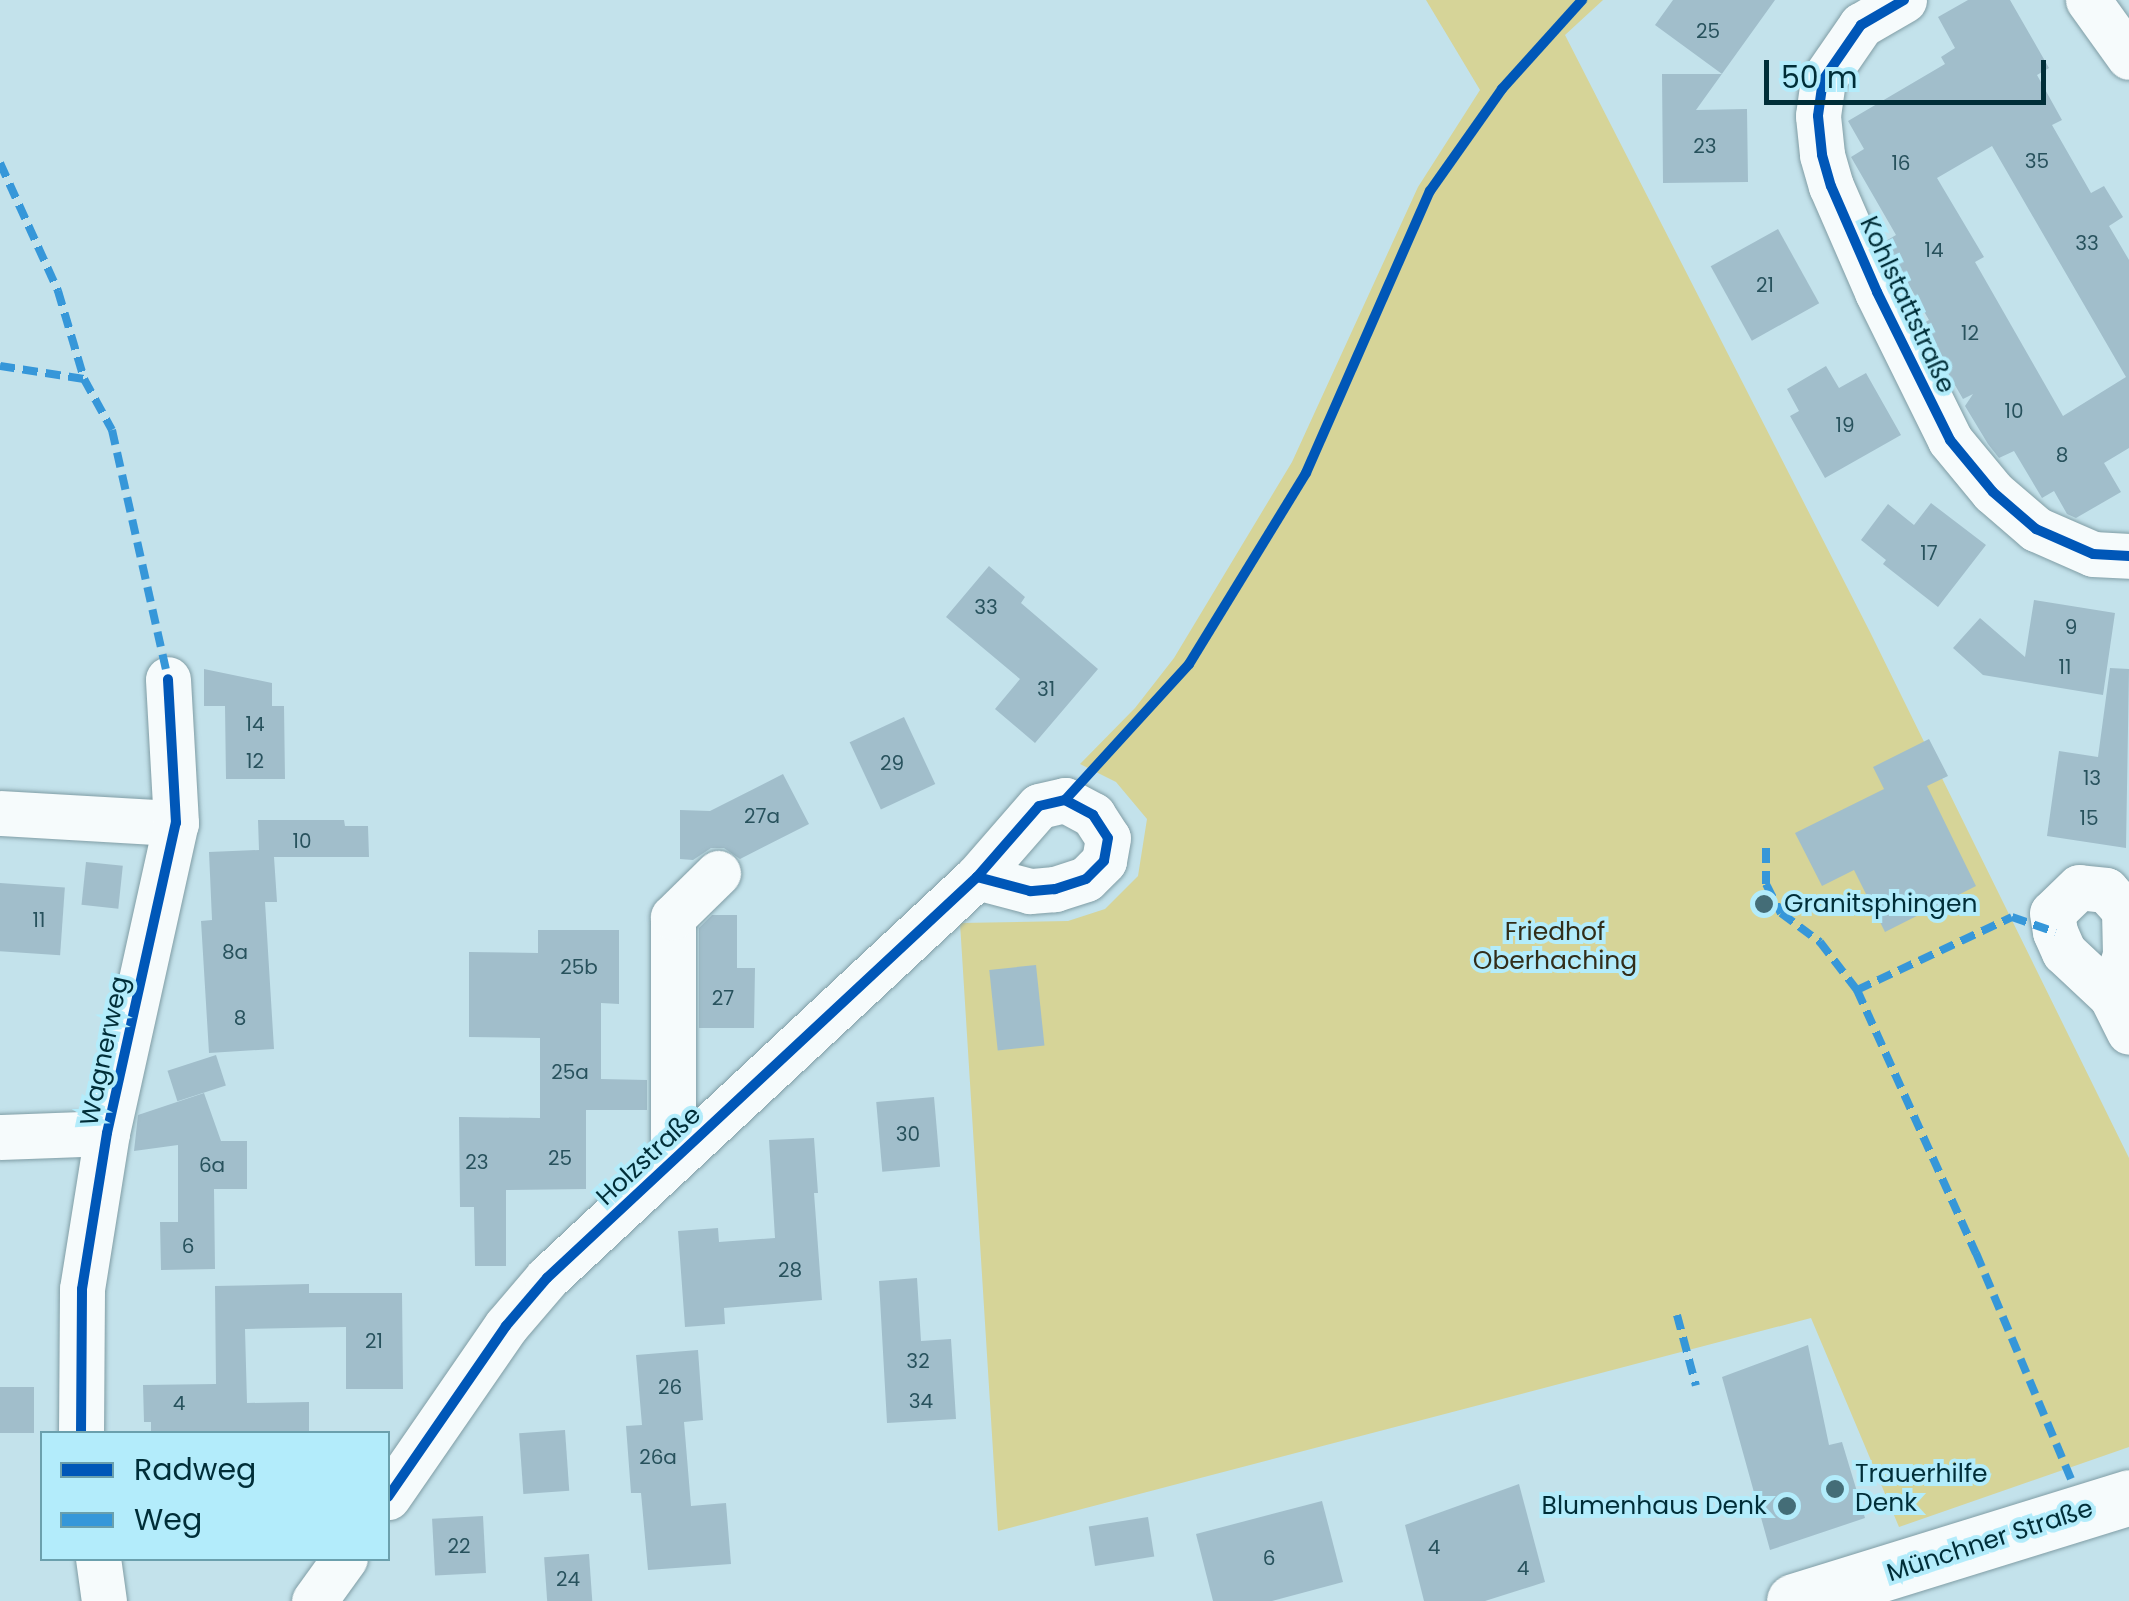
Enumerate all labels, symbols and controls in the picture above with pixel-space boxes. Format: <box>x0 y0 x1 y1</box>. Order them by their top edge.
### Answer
house number: 25 <box>1696 19 1720 43</box>
scale bar <box>1769 40 2052 102</box>
text: 50 m <box>1781 56 1858 99</box>
house number: 23 <box>1693 134 1717 158</box>
house number: 35 <box>2025 149 2049 173</box>
house number: 16 <box>1891 151 1911 175</box>
street label: Kohlstattstraße <box>1853 212 1961 398</box>
house number: 33 <box>2075 231 2099 255</box>
house number: 14 <box>1925 238 1943 262</box>
house number: 21 <box>1756 273 1774 297</box>
house number: 12 <box>1961 321 1979 345</box>
house number: 10 <box>2005 399 2023 423</box>
house number: 19 <box>1836 413 1854 437</box>
house number: 8 <box>2056 443 2068 467</box>
house number: 17 <box>1920 541 1938 565</box>
house number: 33 <box>974 595 998 619</box>
house number: 9 <box>2065 615 2077 639</box>
house number: 11 <box>2059 655 2071 679</box>
house number: 31 <box>1037 677 1055 701</box>
house number: 14 <box>246 712 264 736</box>
house number: 12 <box>246 749 264 773</box>
house number: 29 <box>880 751 904 775</box>
house number: 13 <box>2083 766 2101 790</box>
house number: 27a <box>744 804 780 828</box>
house number: 15 <box>2080 806 2098 830</box>
house number: 10 <box>293 829 311 853</box>
place label: Granitsphingen <box>1784 889 1977 919</box>
marker: Granitsphingen <box>1753 893 1775 915</box>
house number: 11 <box>33 908 45 932</box>
park label: Friedhof Oberhaching <box>1473 918 1637 977</box>
house number: 8a <box>222 940 248 964</box>
house number: 25b <box>560 955 598 979</box>
street label: Wagnerweg <box>75 974 135 1128</box>
house number: 27 <box>712 986 734 1010</box>
house number: 8 <box>234 1006 246 1030</box>
house number: 25a <box>551 1060 589 1084</box>
street label: Holzstraße <box>591 1100 707 1212</box>
house number: 30 <box>896 1122 920 1146</box>
house number: 25 <box>548 1146 572 1170</box>
house number: 23 <box>465 1150 489 1174</box>
house number: 6a <box>199 1153 225 1177</box>
house number: 6 <box>182 1234 194 1258</box>
house number: 28 <box>778 1258 802 1282</box>
house number: 21 <box>365 1329 383 1353</box>
house number: 32 <box>906 1349 930 1373</box>
house number: 26 <box>658 1375 682 1399</box>
house number: 34 <box>909 1389 933 1413</box>
house number: 4 <box>173 1391 185 1415</box>
legend <box>40 1431 390 1561</box>
house number: 26a <box>639 1445 677 1469</box>
text: Radweg <box>134 1448 256 1491</box>
place label: Trauerhilfe Denk <box>1855 1460 1988 1519</box>
marker: Trauerhilfe Denk <box>1824 1478 1846 1500</box>
place label: Blumenhaus Denk <box>1542 1491 1767 1521</box>
street label: Münchner Straße <box>1883 1494 2097 1588</box>
marker: Blumenhaus Denk <box>1776 1495 1798 1517</box>
text: Weg <box>134 1498 202 1541</box>
house number: 22 <box>448 1534 470 1558</box>
house number: 4 <box>1428 1535 1440 1559</box>
house number: 6 <box>1263 1546 1275 1570</box>
house number: 4 <box>1517 1556 1529 1580</box>
house number: 24 <box>556 1567 580 1591</box>

